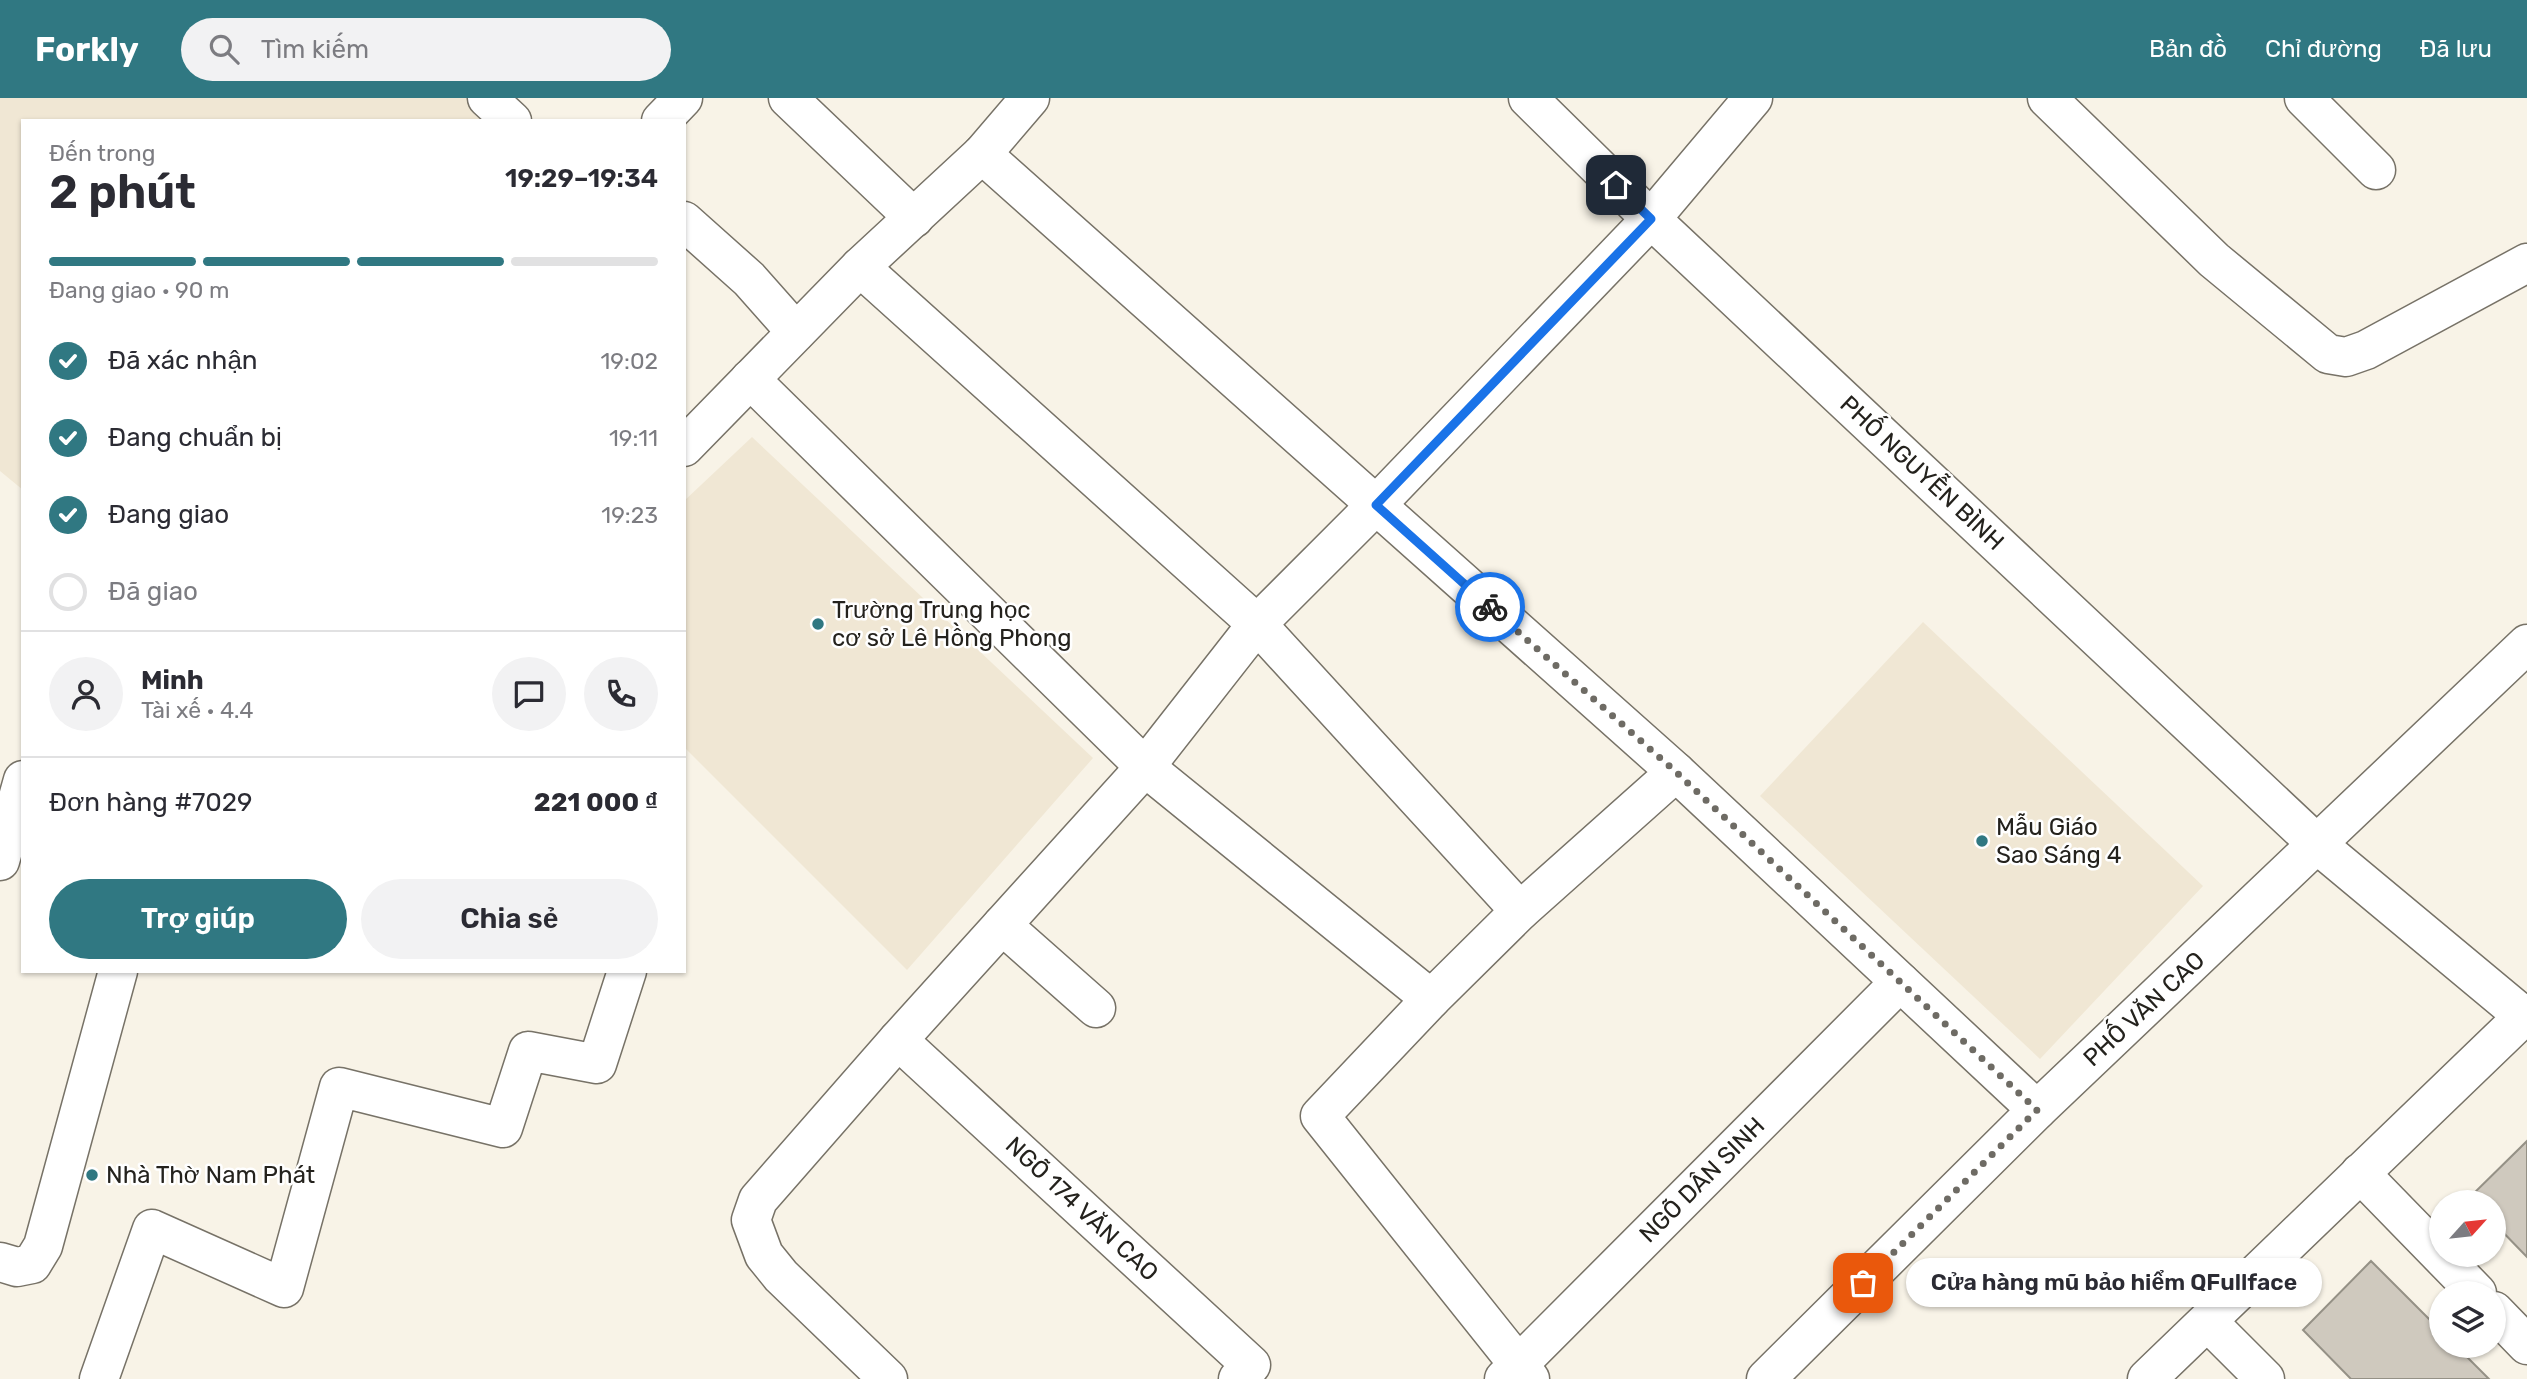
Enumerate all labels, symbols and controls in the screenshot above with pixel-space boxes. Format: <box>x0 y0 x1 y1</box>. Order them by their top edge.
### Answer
search box <box>181 18 671 81</box>
text: Forkly <box>35 30 139 69</box>
icon: search <box>205 30 243 68</box>
text: Tìm kiếm <box>261 34 369 65</box>
text: Bản đồ <box>2149 35 2227 63</box>
text: Chỉ đường <box>2265 35 2382 63</box>
text: Đã lưu <box>2420 35 2492 63</box>
text: Đến trong <box>49 139 155 167</box>
pin <box>1586 155 1646 215</box>
text: 19:29–19:34 <box>505 163 658 194</box>
text: 2 phút <box>49 165 196 220</box>
icon: home <box>1597 166 1635 204</box>
text: Đang giao · 90 m <box>49 276 229 304</box>
icon: check <box>49 342 87 380</box>
text: Đã xác nhận <box>108 345 258 376</box>
text: 19:02 <box>601 347 658 375</box>
street label: PHỐ NGUYỄN BÌNH <box>1834 387 2013 556</box>
icon: check <box>49 419 87 457</box>
text: Đang chuẩn bị <box>108 422 282 453</box>
text: 19:11 <box>609 424 658 452</box>
icon: check <box>49 496 87 534</box>
text: Đang giao <box>108 499 229 530</box>
text: 19:23 <box>601 501 658 529</box>
courier <box>1455 572 1525 642</box>
text: Đã giao <box>108 576 198 607</box>
icon: bike <box>1471 588 1509 626</box>
place label: Trường Trung học cơ sở Lê Hồng Phong <box>832 596 1072 652</box>
marker: Trường Trung học cơ sở Lê Hồng Phong <box>810 616 826 632</box>
button: person <box>49 657 123 731</box>
button: chat <box>492 657 566 731</box>
button: phone <box>584 657 658 731</box>
text: Minh <box>141 665 204 696</box>
text: Tài xế · 4.4 <box>141 696 254 724</box>
text: Đơn hàng #7029 <box>49 787 252 818</box>
text: 221 000 ₫ <box>534 787 658 818</box>
place label: Mẫu Giáo Sao Sáng 4 <box>1996 813 2122 869</box>
marker: Mẫu Giáo Sao Sáng 4 <box>1974 833 1990 849</box>
button: Trợ giúp <box>49 879 347 959</box>
button: Chia sẻ <box>361 879 658 959</box>
street label: PHỐ VĂN CAO <box>2075 943 2210 1072</box>
street label: NGÕ DÂN SINH <box>1634 1112 1770 1248</box>
street label: NGÕ 174 VĂN CAO <box>1000 1131 1164 1287</box>
place label: Nhà Thờ Nam Phát <box>106 1161 315 1189</box>
marker: Nhà Thờ Nam Phát <box>84 1167 100 1183</box>
north arrow <box>2429 1190 2506 1267</box>
map controls <box>2429 1190 2506 1358</box>
pin <box>1833 1253 1893 1313</box>
callout: Cửa hàng mũ bảo hiểm QFullface <box>1905 1258 2322 1308</box>
icon: bag <box>1844 1264 1882 1302</box>
text: Cửa hàng mũ bảo hiểm QFullface <box>1931 1268 2297 1296</box>
button: layers <box>2429 1281 2506 1358</box>

